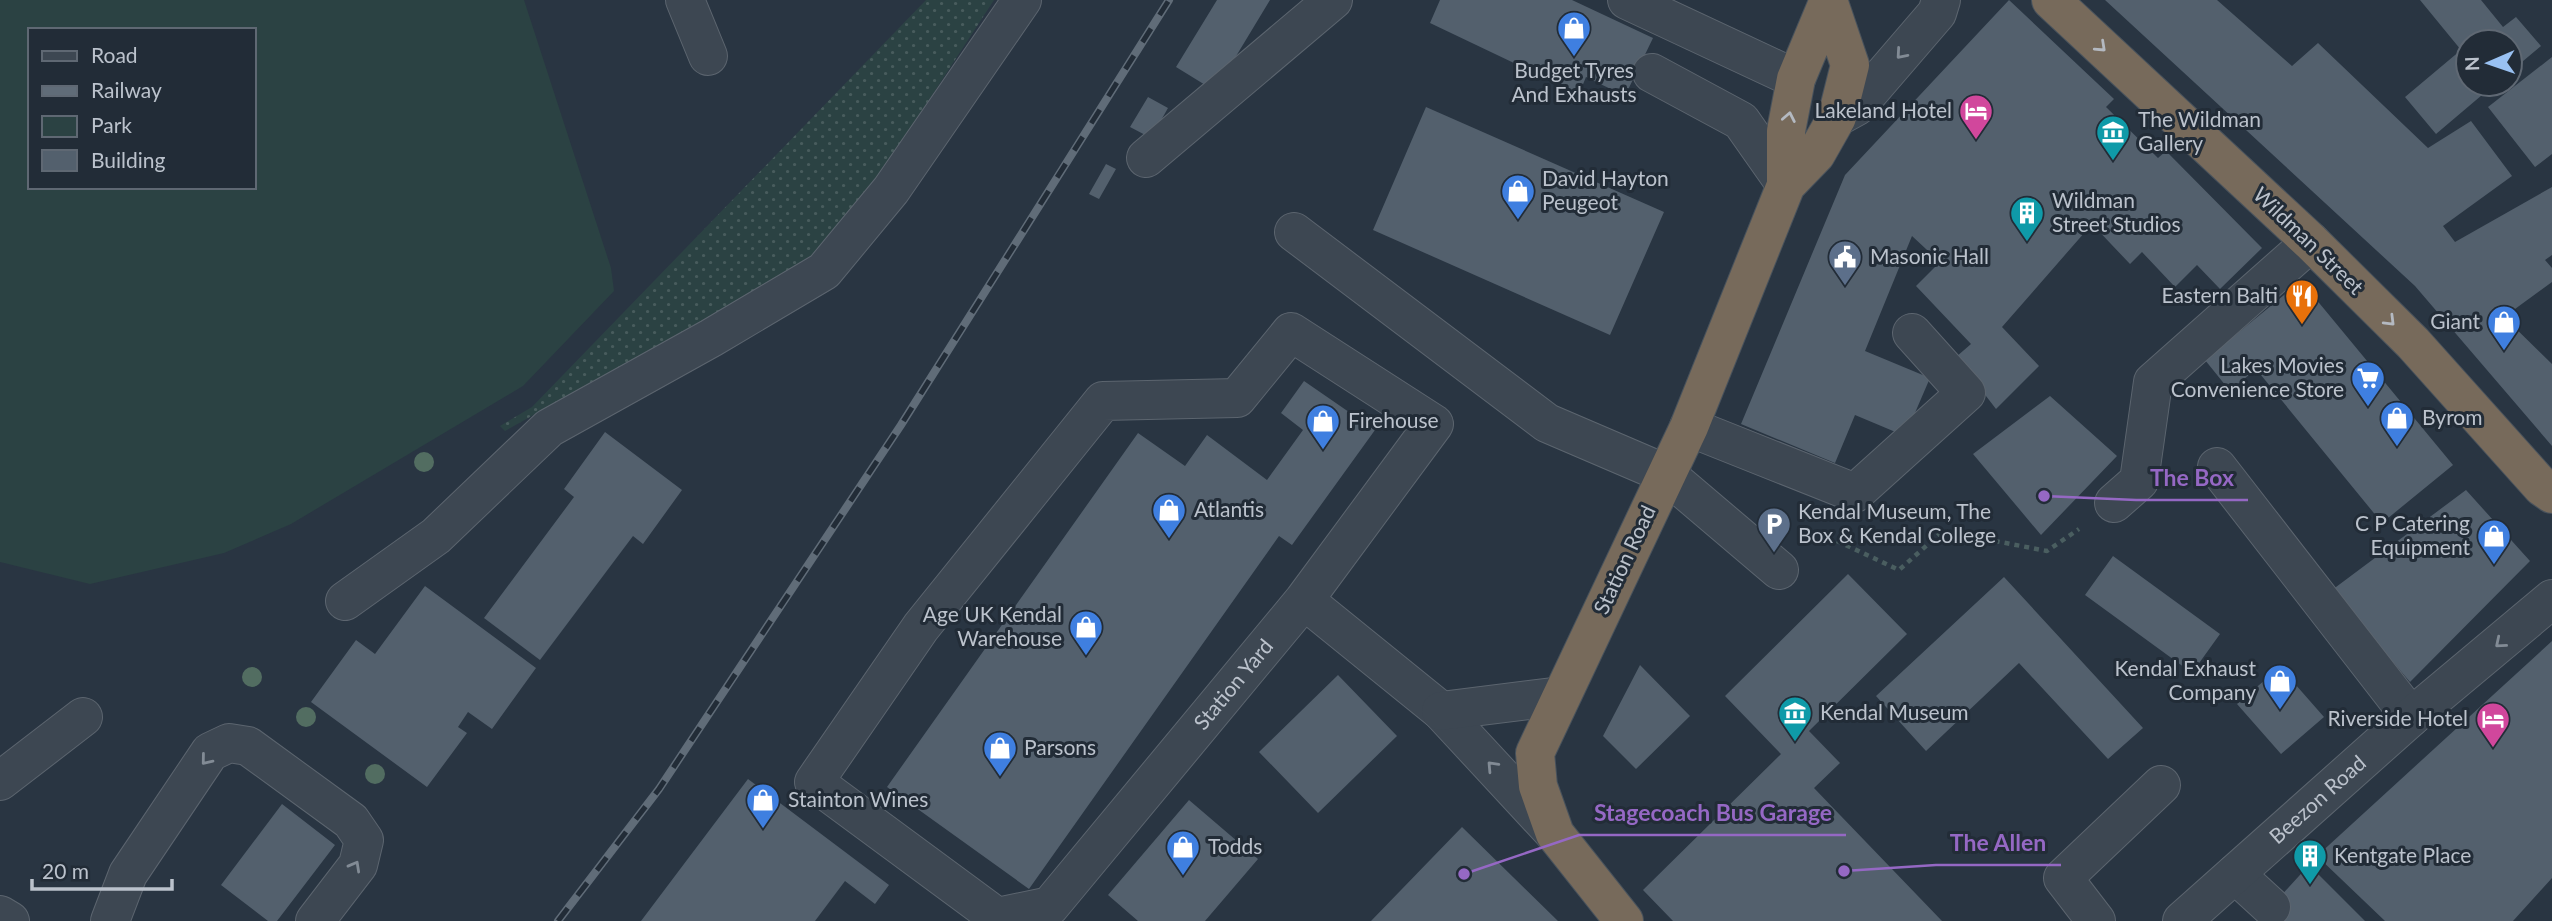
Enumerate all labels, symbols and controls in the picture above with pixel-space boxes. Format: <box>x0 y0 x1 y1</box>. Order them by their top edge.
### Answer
shop icon: Budget Tyres And Exhausts <box>1555 9 1593 58</box>
legend <box>28 28 256 189</box>
north arrow <box>2454 28 2524 98</box>
one-way arrow <box>2093 38 2106 51</box>
text: Road <box>91 42 138 67</box>
one-way arrow <box>1897 46 1910 59</box>
text: N <box>2460 56 2483 71</box>
place label: Budget Tyres And Exhausts <box>1511 57 1637 106</box>
text: Railway <box>91 77 162 102</box>
hotel icon: Lakeland Hotel <box>1957 92 1995 141</box>
place label: Lakeland Hotel <box>1814 97 1952 122</box>
place label: The Wildman Gallery <box>2138 106 2261 155</box>
text: Park <box>91 112 132 137</box>
one-way arrow <box>1780 112 1795 124</box>
museum icon: The Wildman Gallery <box>2094 113 2132 162</box>
text: Building <box>91 147 166 172</box>
place label: David Hayton Peugeot <box>1542 165 1669 214</box>
shop icon: David Hayton Peugeot <box>1499 172 1537 221</box>
street label: Wildman Street <box>2249 181 2370 299</box>
place label: Wildman Street Studios <box>2052 187 2181 236</box>
building icon: Wildman Street Studios <box>2008 194 2046 243</box>
public building icon: Masonic Hall <box>1826 238 1864 287</box>
place label: Masonic Hall <box>1870 243 1989 268</box>
restaurant icon: Eastern Balti <box>2283 277 2321 326</box>
place label: Eastern Balti <box>2161 282 2278 307</box>
shop icon: Giant <box>2485 303 2523 352</box>
place label: Giant <box>2430 308 2480 333</box>
one-way arrow <box>2382 313 2395 326</box>
place label: Lakes Movies Convenience Store <box>2171 352 2344 401</box>
supermarket icon: Lakes Movies Convenience Store <box>2349 359 2387 408</box>
shop icon: Byrom <box>2378 399 2416 448</box>
shop icon: Firehouse <box>1304 402 1342 451</box>
place label: Byrom <box>2422 404 2483 429</box>
place label: Firehouse <box>1348 407 1439 432</box>
callout: The Box <box>2136 456 2248 500</box>
text: The Box <box>2150 463 2234 491</box>
shop icon: Atlantis <box>1150 491 1188 540</box>
place label: Atlantis <box>1194 496 1264 521</box>
place label: Kendal Museum, The Box & Kendal College <box>1798 498 1996 547</box>
street label: Station Road <box>1588 501 1660 618</box>
parking icon: Kendal Museum, The Box & Kendal College <box>1755 505 1793 554</box>
place label: C P Catering Equipment <box>2355 510 2470 559</box>
shop icon: C P Catering Equipment <box>2475 517 2513 566</box>
place label: Age UK Kendal Warehouse <box>923 601 1062 650</box>
shop icon: Age UK Kendal Warehouse <box>1067 608 1105 657</box>
street label: Station Yard <box>1188 633 1277 734</box>
one-way arrow <box>2495 634 2507 647</box>
place label: Kendal Exhaust Company <box>2114 655 2256 704</box>
shop icon: Kendal Exhaust Company <box>2261 662 2299 711</box>
museum icon: Kendal Museum <box>1776 694 1814 743</box>
place label: Kendal Museum <box>1820 699 1969 724</box>
hotel icon: Riverside Hotel <box>2474 700 2512 749</box>
place label: Riverside Hotel <box>2327 705 2468 730</box>
shop icon: Parsons <box>981 729 1019 778</box>
place label: Parsons <box>1024 734 1096 759</box>
street label: Beezon Road <box>2264 749 2370 848</box>
one-way arrow <box>202 752 215 765</box>
one-way arrow <box>1487 761 1500 774</box>
shop icon: Stainton Wines <box>744 781 782 830</box>
place label: Stainton Wines <box>788 786 928 811</box>
callout: Stagecoach Bus Garage <box>1579 791 1846 835</box>
text: Stagecoach Bus Garage <box>1594 798 1832 826</box>
callout: The Allen <box>1936 821 2061 865</box>
shop icon: Todds <box>1164 828 1202 877</box>
text: The Allen <box>1950 828 2046 856</box>
place label: Todds <box>1208 833 1262 858</box>
building icon: Kentgate Place <box>2291 837 2329 886</box>
place label: Kentgate Place <box>2334 842 2471 867</box>
scale bar <box>32 848 172 892</box>
text: 20 m <box>42 858 89 883</box>
one-way arrow <box>347 861 360 874</box>

